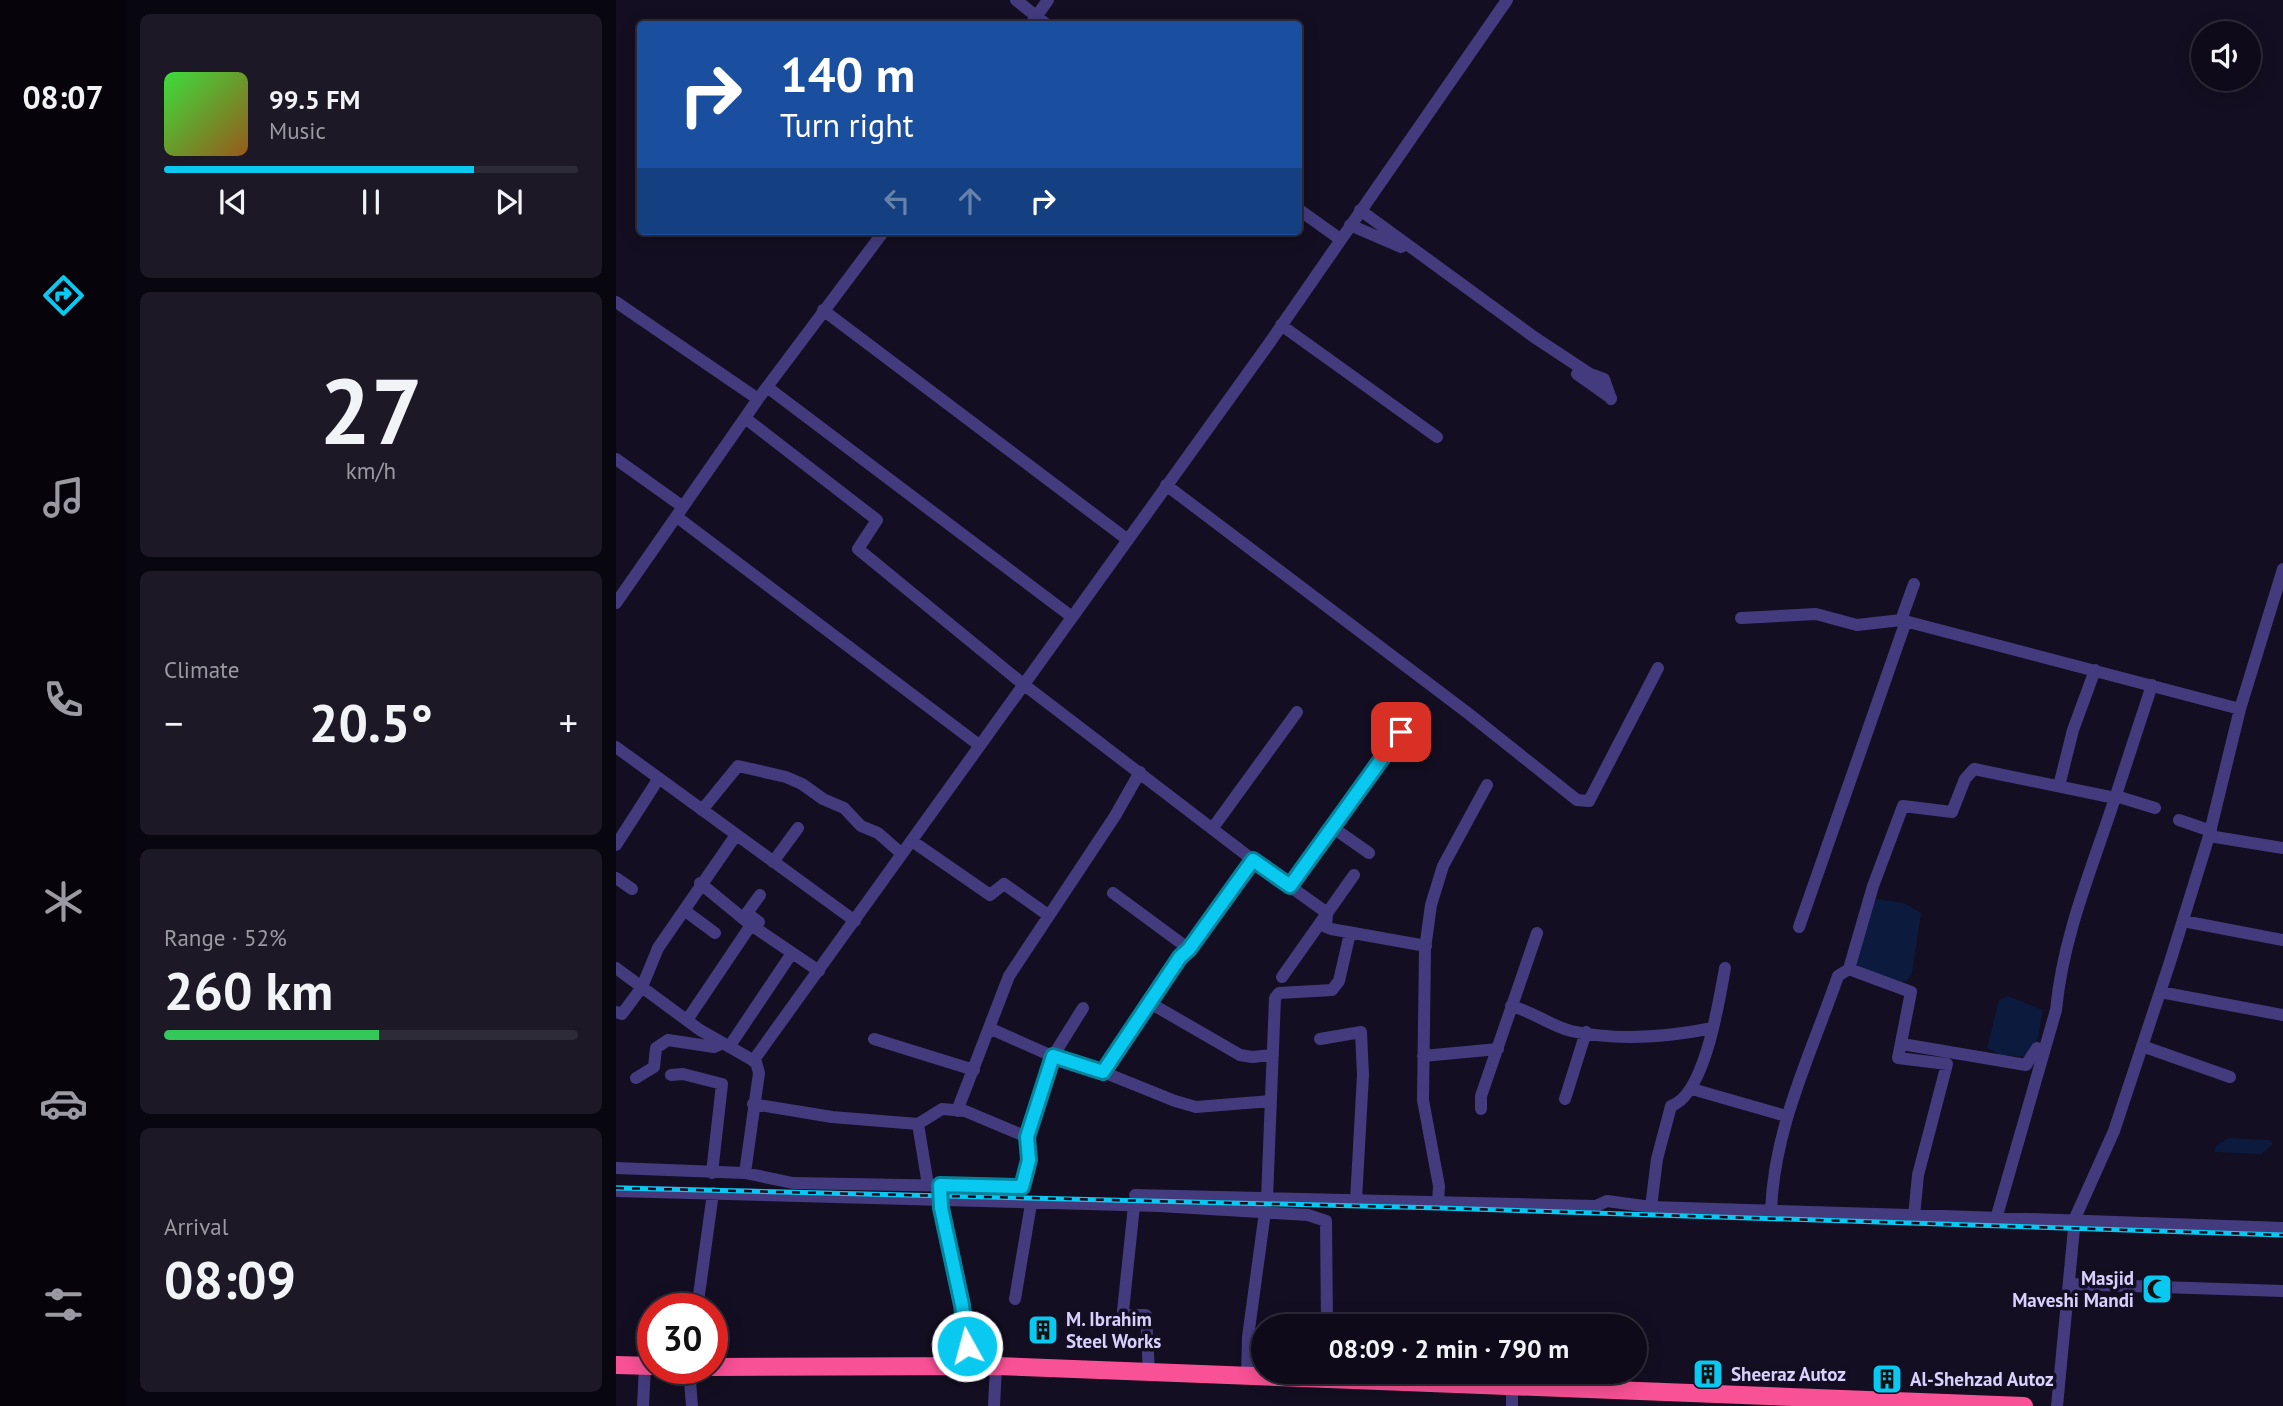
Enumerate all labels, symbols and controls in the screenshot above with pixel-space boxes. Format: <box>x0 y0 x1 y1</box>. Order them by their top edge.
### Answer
map controls <box>2191 21 2261 91</box>
button: sound <box>2191 21 2261 91</box>
text: 140 m <box>780 42 915 106</box>
icon: right <box>665 49 756 140</box>
text: 08:07 <box>22 76 104 118</box>
text: 99.5 FM <box>269 83 360 116</box>
text: Turn right <box>780 104 914 146</box>
text: Music <box>269 116 326 145</box>
icon: left <box>878 182 916 220</box>
icon: ahead <box>951 182 989 220</box>
icon: right <box>1024 182 1062 220</box>
icon: previous <box>214 183 252 221</box>
icon: pause <box>352 183 390 221</box>
icon: next <box>490 183 528 221</box>
icon: directions <box>39 271 88 320</box>
text: 27 <box>319 351 423 469</box>
text: km/h <box>346 456 396 485</box>
icon: music <box>39 473 88 522</box>
text: Climate <box>164 655 239 684</box>
icon: phone <box>39 675 88 724</box>
text: 20.5° <box>309 689 433 756</box>
text: − <box>164 698 183 747</box>
text: + <box>559 698 578 747</box>
pin <box>1371 702 1431 762</box>
icon: arrive <box>1382 713 1420 751</box>
icon: climate <box>39 877 88 926</box>
text: Range · 52% <box>164 923 287 952</box>
text: 260 km <box>164 957 333 1024</box>
icon: car <box>39 1079 88 1128</box>
text: Arrival <box>164 1212 228 1241</box>
text: 08:09 <box>164 1246 296 1313</box>
place label: Masjid Maveshi Mandi <box>2012 1266 2134 1312</box>
mosque icon: Masjid Maveshi Mandi <box>2140 1272 2174 1306</box>
icon: filters <box>39 1280 88 1329</box>
speed limit sign: 30 <box>637 1293 728 1384</box>
place label: M. Ibrahim Steel Works <box>1066 1307 1161 1353</box>
position arrow <box>930 1309 1004 1383</box>
building icon: M. Ibrahim Steel Works <box>1026 1313 1060 1347</box>
text: 08:09 · 2 min · 790 m <box>1329 1332 1569 1365</box>
building icon: Sheeraz Autoz <box>1691 1357 1725 1391</box>
place label: Sheeraz Autoz <box>1731 1362 1846 1386</box>
building icon: Al-Shehzad Autoz <box>1870 1362 1904 1396</box>
place label: Al-Shehzad Autoz <box>1910 1367 2054 1391</box>

